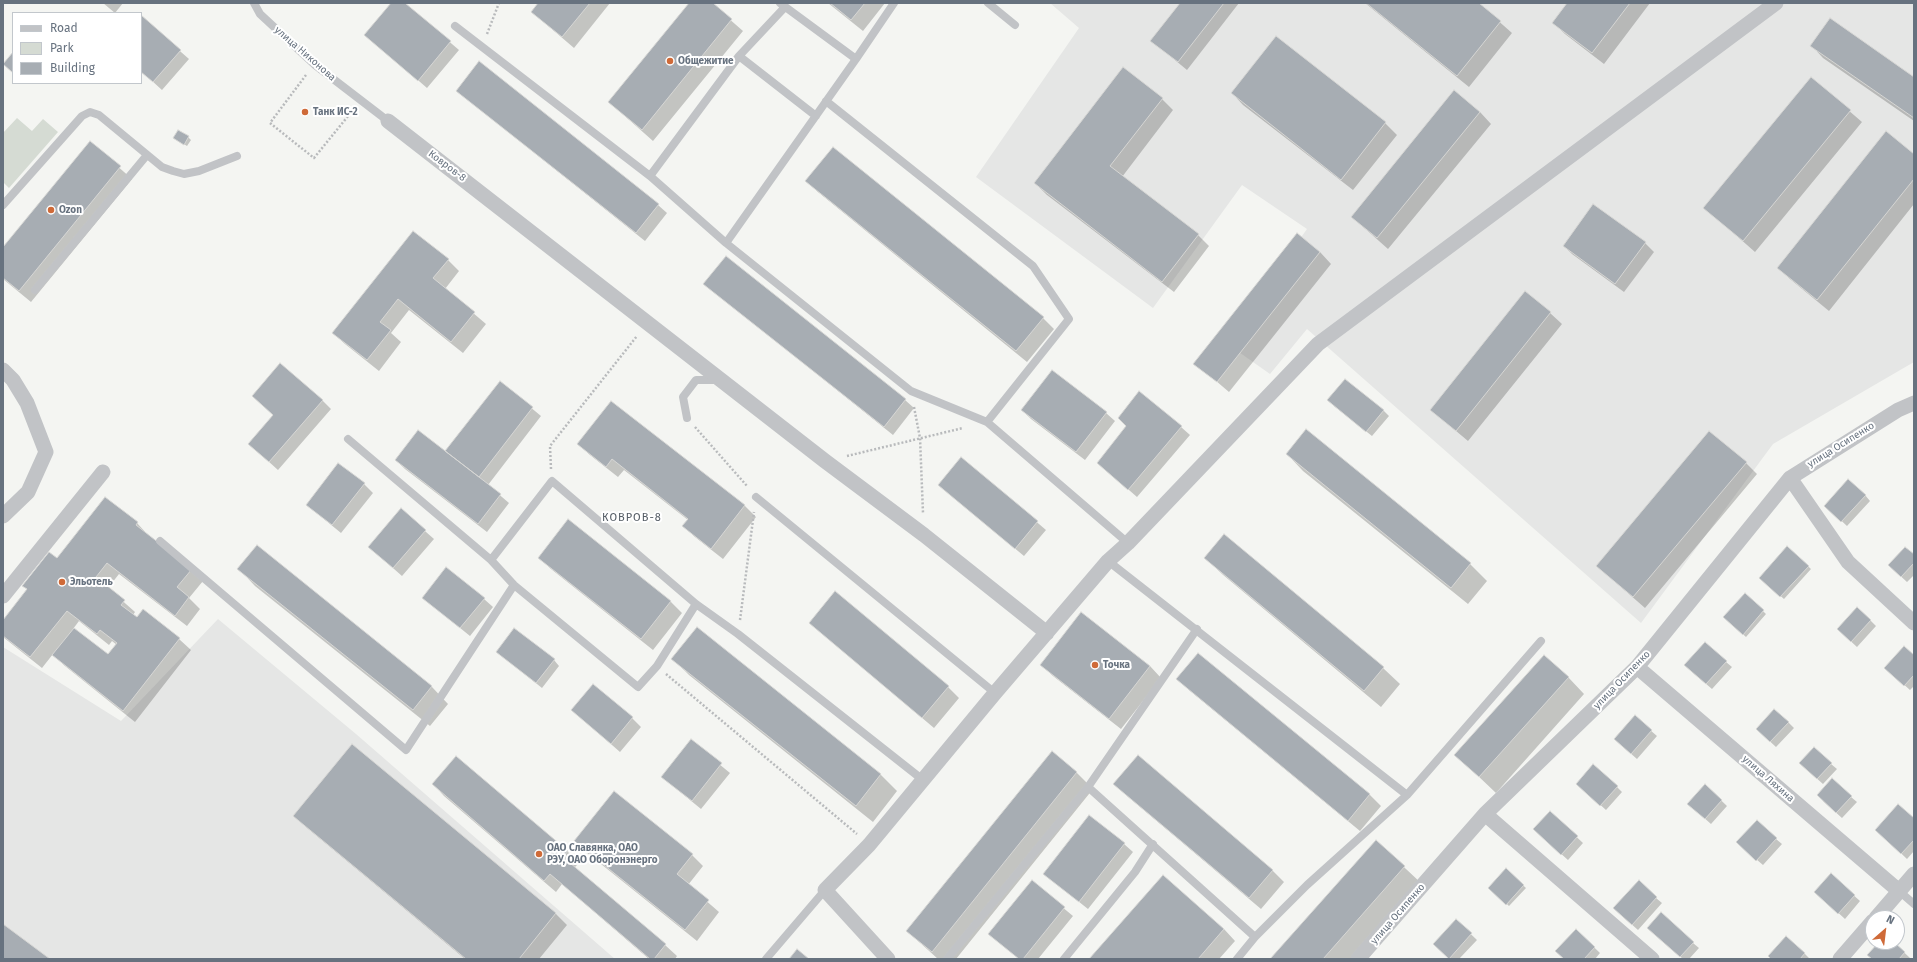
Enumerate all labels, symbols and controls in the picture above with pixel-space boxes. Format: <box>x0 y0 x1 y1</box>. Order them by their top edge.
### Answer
legend <box>12 12 142 84</box>
text: Road <box>50 21 78 35</box>
street label: улица Никонова <box>272 24 338 84</box>
text: Park <box>50 41 74 55</box>
place label: Общежитие <box>678 55 734 67</box>
marker: Общежитие <box>665 56 675 66</box>
text: Building <box>50 61 95 75</box>
place label: Танк ИС-2 <box>313 106 358 118</box>
marker: Танк ИС-2 <box>300 107 310 117</box>
street label: Ковров-8 <box>426 148 468 184</box>
place label: Ozon <box>59 204 82 216</box>
marker: Ozon <box>46 205 56 215</box>
street label: улица Осипенко <box>1805 420 1877 470</box>
district label: КОВРОВ-8 <box>602 511 662 525</box>
place label: Эльотель <box>70 576 113 588</box>
marker: Эльотель <box>57 577 67 587</box>
street label: улица Осипенко <box>1591 648 1653 712</box>
place label: Точка <box>1103 659 1130 671</box>
marker: Точка <box>1090 660 1100 670</box>
street label: улица Ляхина <box>1740 753 1796 805</box>
place label: ОАО Славянка, ОАО РЭУ, ОАО Оборонэнерго <box>547 842 658 866</box>
marker: ОАО Славянка, ОАО РЭУ, ОАО Оборонэнерго <box>534 849 544 859</box>
street label: улица Осипенко <box>1368 881 1428 947</box>
north arrow <box>1865 910 1905 950</box>
text: N <box>1884 912 1897 927</box>

